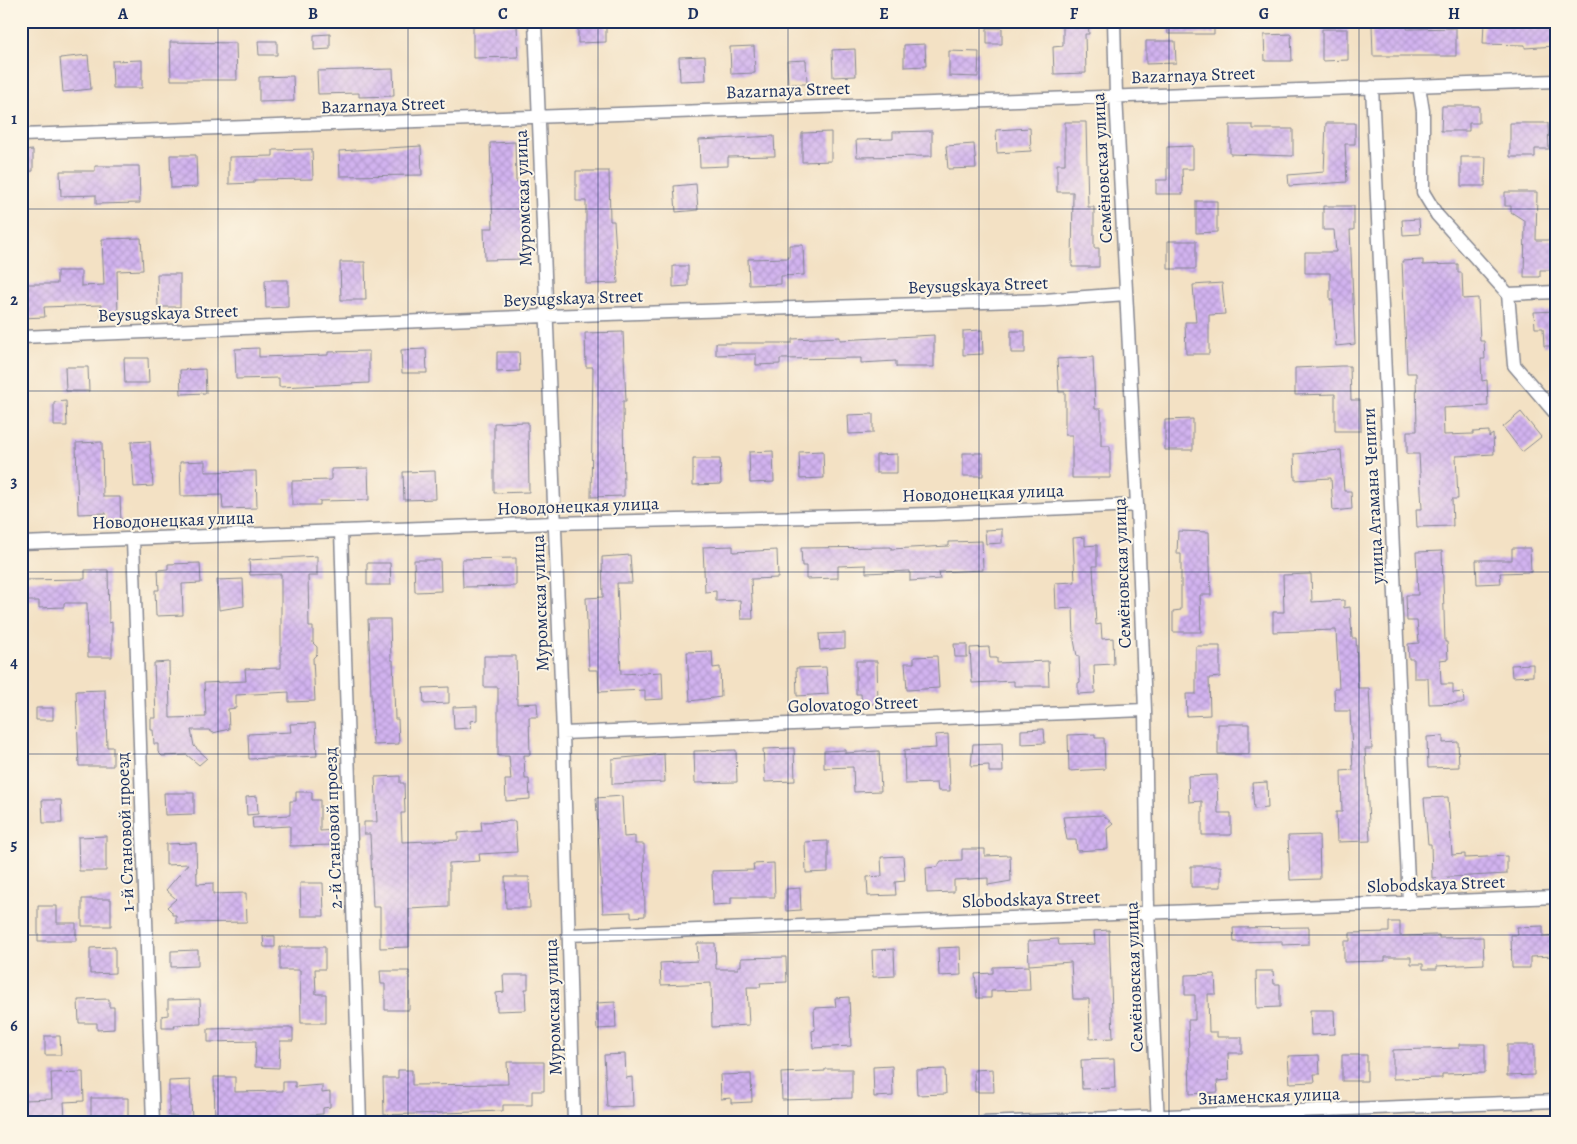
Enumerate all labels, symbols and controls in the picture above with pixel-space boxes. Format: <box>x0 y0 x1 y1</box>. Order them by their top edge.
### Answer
text: A <box>117 3 129 25</box>
text: B <box>308 3 318 25</box>
text: C <box>498 3 508 25</box>
text: D <box>687 3 699 25</box>
text: E <box>879 3 889 25</box>
text: F <box>1070 3 1079 25</box>
text: G <box>1259 3 1269 25</box>
text: H <box>1448 3 1460 25</box>
street label: Bazarnaya Street <box>1130 61 1256 89</box>
street label: Bazarnaya Street <box>725 76 851 104</box>
street label: Bazarnaya Street <box>320 91 446 119</box>
street label: Семёновская улица <box>1086 91 1118 244</box>
text: 1 <box>11 108 17 130</box>
street label: Муромская улица <box>509 128 537 267</box>
street label: Beysugskaya Street <box>907 271 1049 299</box>
street label: Beysugskaya Street <box>502 284 644 312</box>
text: 2 <box>10 289 18 311</box>
street label: Beysugskaya Street <box>97 299 239 327</box>
street label: улица Атамана Чепиги <box>1356 407 1390 586</box>
text: 3 <box>11 471 18 493</box>
street label: Новодонецкая улица <box>902 478 1065 508</box>
street label: Новодонецкая улица <box>497 491 660 521</box>
street label: Семёновская улица <box>1107 497 1137 649</box>
street label: Новодонецкая улица <box>92 505 255 535</box>
street label: Муромская улица <box>526 533 554 672</box>
text: 4 <box>10 652 18 674</box>
street label: Golovatogo Street <box>787 690 919 718</box>
street label: 2-й Становой проезд <box>318 746 348 909</box>
street label: 1-й Становой проезд <box>110 752 140 912</box>
text: 5 <box>11 834 18 856</box>
street label: Slobodskaya Street <box>1366 870 1506 898</box>
street label: Slobodskaya Street <box>961 885 1101 913</box>
street label: Семёновская улица <box>1119 901 1149 1053</box>
street label: Муромская улица <box>539 937 567 1076</box>
text: 6 <box>10 1015 18 1037</box>
street label: Знаменская улица <box>1198 1082 1341 1110</box>

